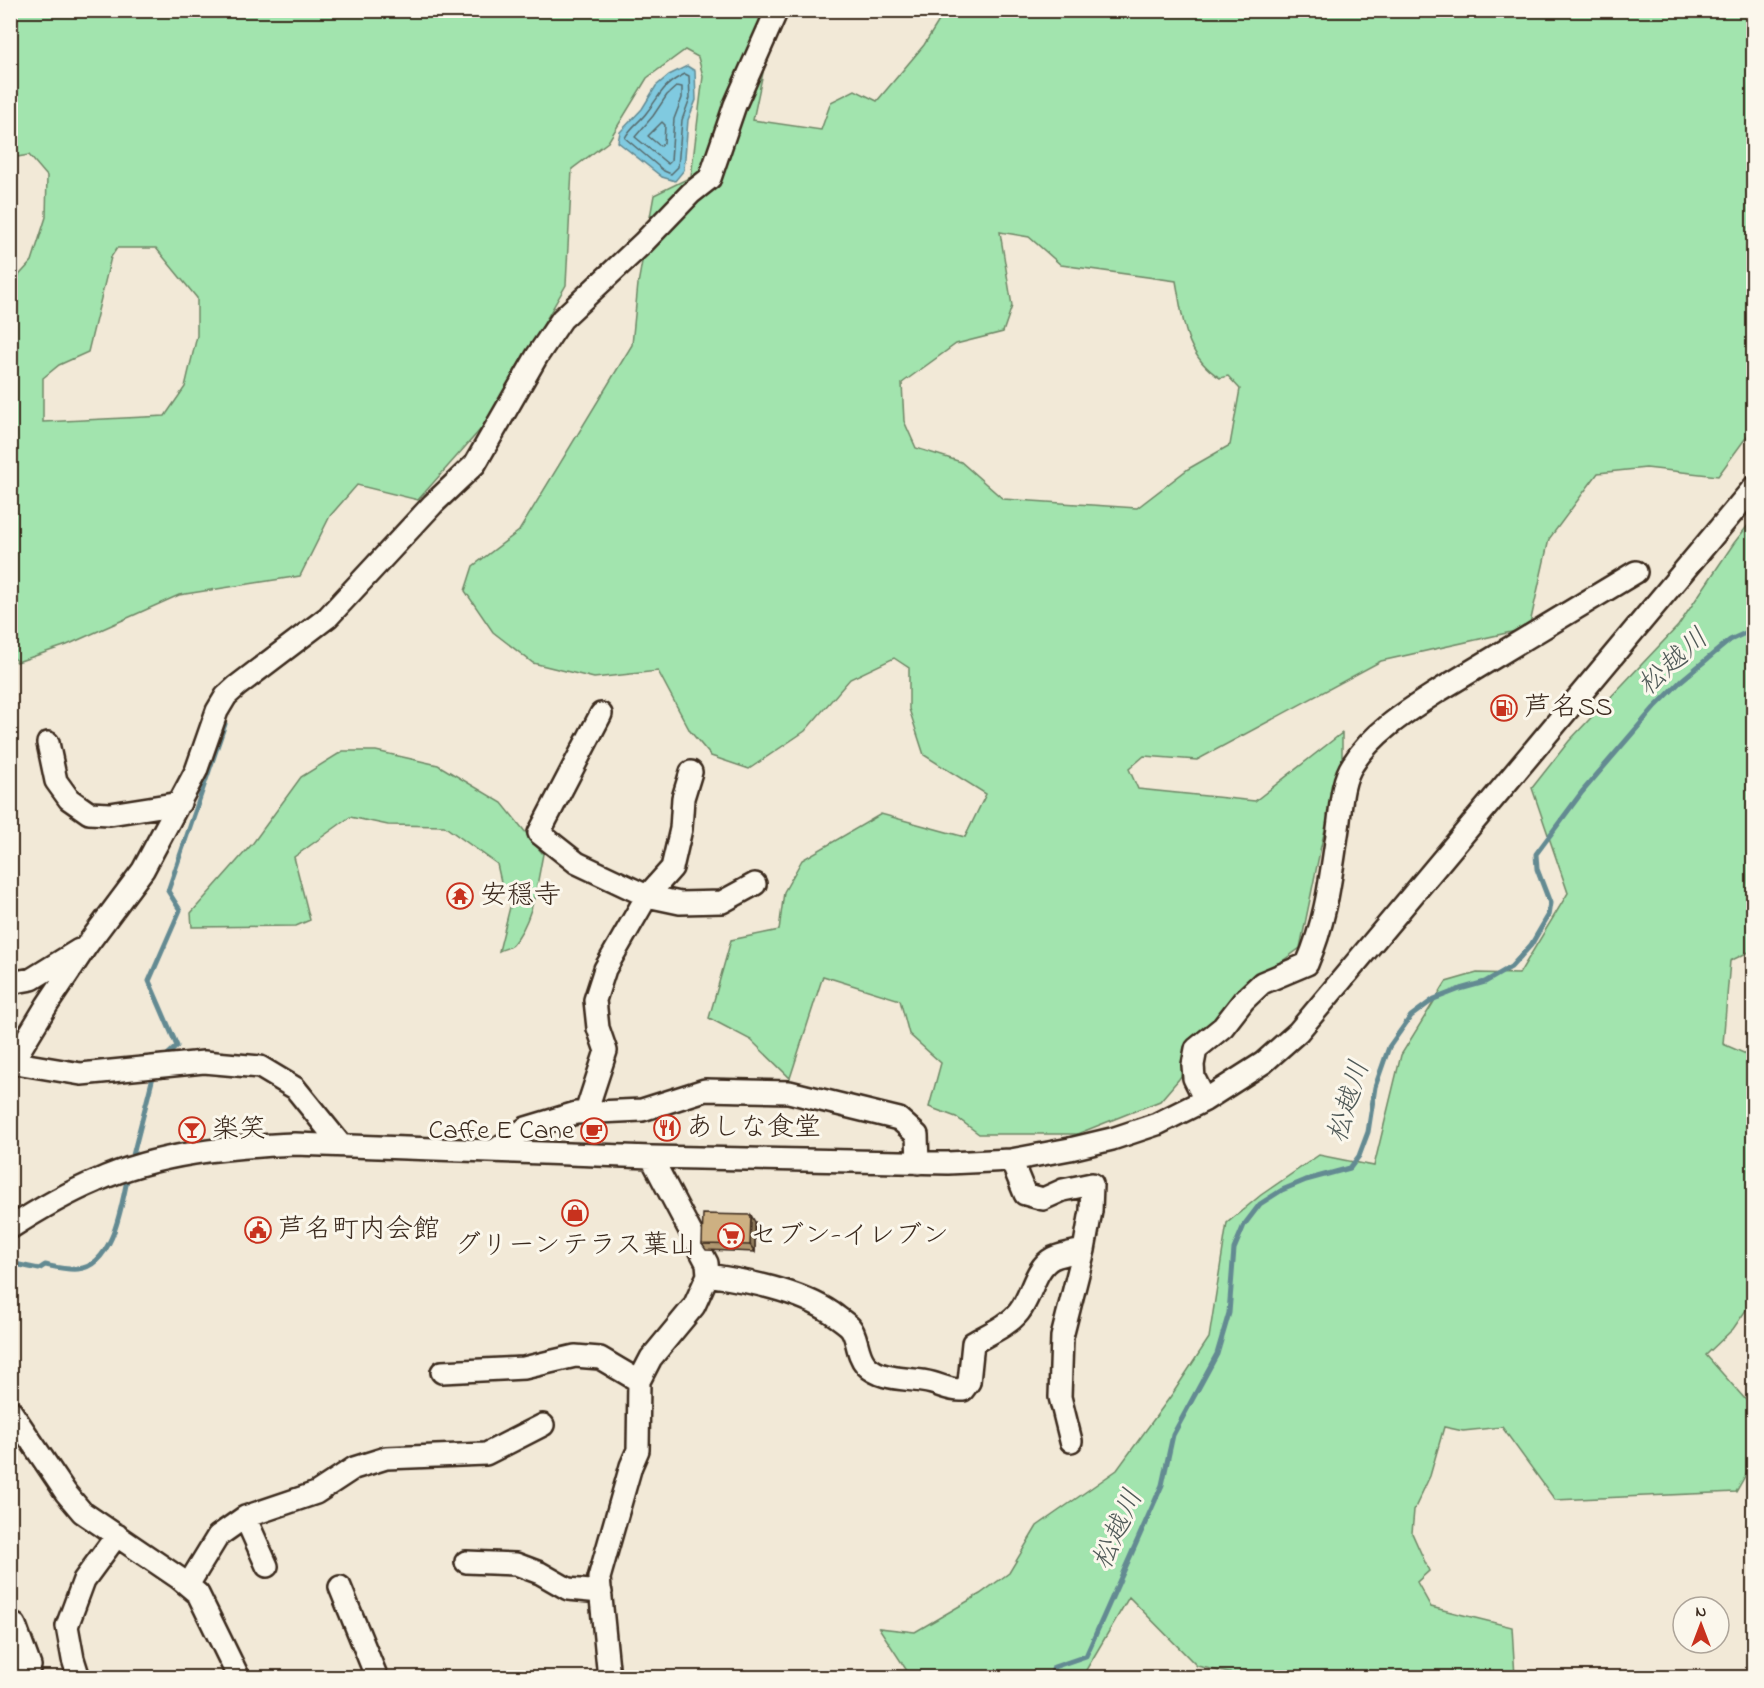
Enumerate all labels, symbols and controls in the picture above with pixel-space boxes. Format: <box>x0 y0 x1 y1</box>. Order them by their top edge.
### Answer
water label: 松越川 <box>1629 620 1719 706</box>
place label: 芦名SS <box>1524 689 1613 728</box>
fuel station icon: 芦名SS <box>1489 693 1519 723</box>
place label: 安穏寺 <box>480 877 561 916</box>
temple icon: 安穏寺 <box>445 881 475 911</box>
water label: 松越川 <box>1318 1056 1382 1148</box>
place label: あしな食堂 <box>686 1109 821 1148</box>
place label: 楽笑 <box>212 1111 266 1150</box>
place label: Caffe E Cane <box>428 1112 575 1151</box>
restaurant icon: あしな食堂 <box>652 1113 682 1143</box>
bar icon: 楽笑 <box>177 1115 207 1145</box>
cafe icon: Caffe E Cane <box>579 1116 609 1146</box>
shop icon: グリーンテラス葉山 <box>560 1198 590 1228</box>
place label: 芦名町内会館 <box>278 1211 440 1250</box>
public building icon: 芦名町内会館 <box>243 1215 273 1245</box>
place label: セブン-イレブン <box>750 1217 949 1256</box>
supermarket icon: セブン-イレブン <box>716 1221 746 1251</box>
place label: グリーンテラス葉山 <box>454 1227 696 1266</box>
water label: 松越川 <box>1083 1483 1155 1577</box>
north arrow <box>1671 1595 1731 1655</box>
text: N <box>1696 1600 1707 1624</box>

